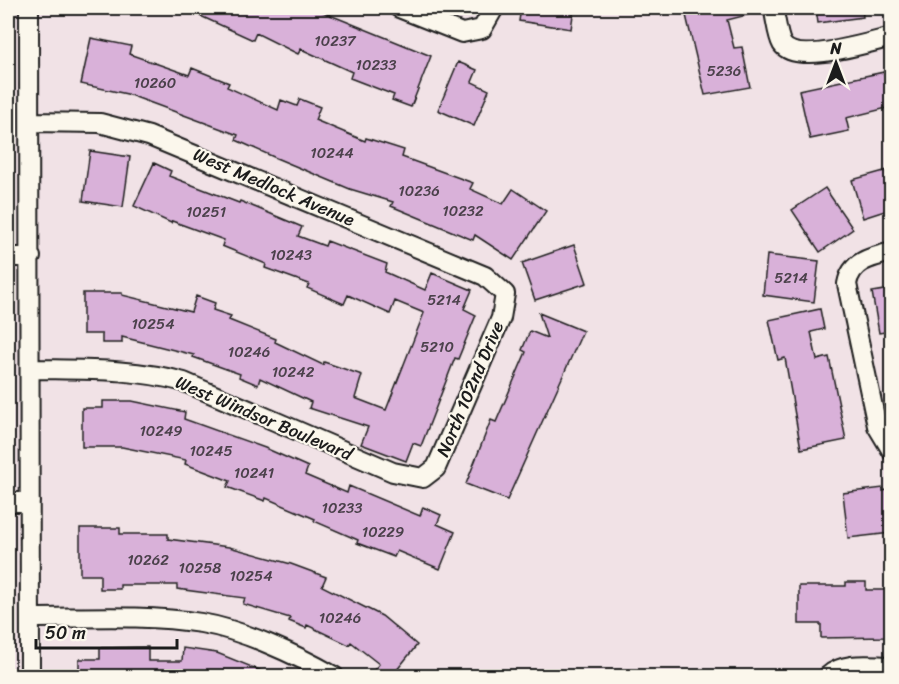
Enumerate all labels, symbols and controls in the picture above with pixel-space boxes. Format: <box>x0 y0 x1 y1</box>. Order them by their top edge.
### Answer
house number: 10237 <box>314 28 357 54</box>
north arrow <box>806 33 866 93</box>
text: N <box>829 34 842 63</box>
house number: 10233 <box>355 52 397 78</box>
house number: 5236 <box>707 58 741 84</box>
house number: 10260 <box>134 70 176 96</box>
street label: West Medlock Avenue <box>188 139 360 236</box>
house number: 10244 <box>310 140 354 166</box>
house number: 10236 <box>398 178 440 204</box>
house number: 10232 <box>442 198 484 224</box>
house number: 10251 <box>186 199 226 225</box>
house number: 10243 <box>270 242 312 268</box>
house number: 5214 <box>774 265 808 291</box>
house number: 5214 <box>427 287 461 313</box>
house number: 10254 <box>131 311 175 337</box>
street label: North 102nd Drive <box>427 316 513 462</box>
house number: 5210 <box>420 334 454 360</box>
house number: 10246 <box>228 339 270 365</box>
house number: 10242 <box>272 359 315 385</box>
street label: West Windsor Boulevard <box>170 366 359 470</box>
house number: 10249 <box>139 418 183 444</box>
house number: 10245 <box>189 438 233 464</box>
house number: 10241 <box>234 460 274 486</box>
house number: 10233 <box>321 495 363 521</box>
house number: 10229 <box>362 519 404 545</box>
house number: 10262 <box>127 547 169 573</box>
house number: 10258 <box>179 555 221 581</box>
house number: 10254 <box>229 563 273 589</box>
house number: 10246 <box>319 605 361 631</box>
scale bar <box>36 612 177 650</box>
text: 50 m <box>45 617 86 649</box>

